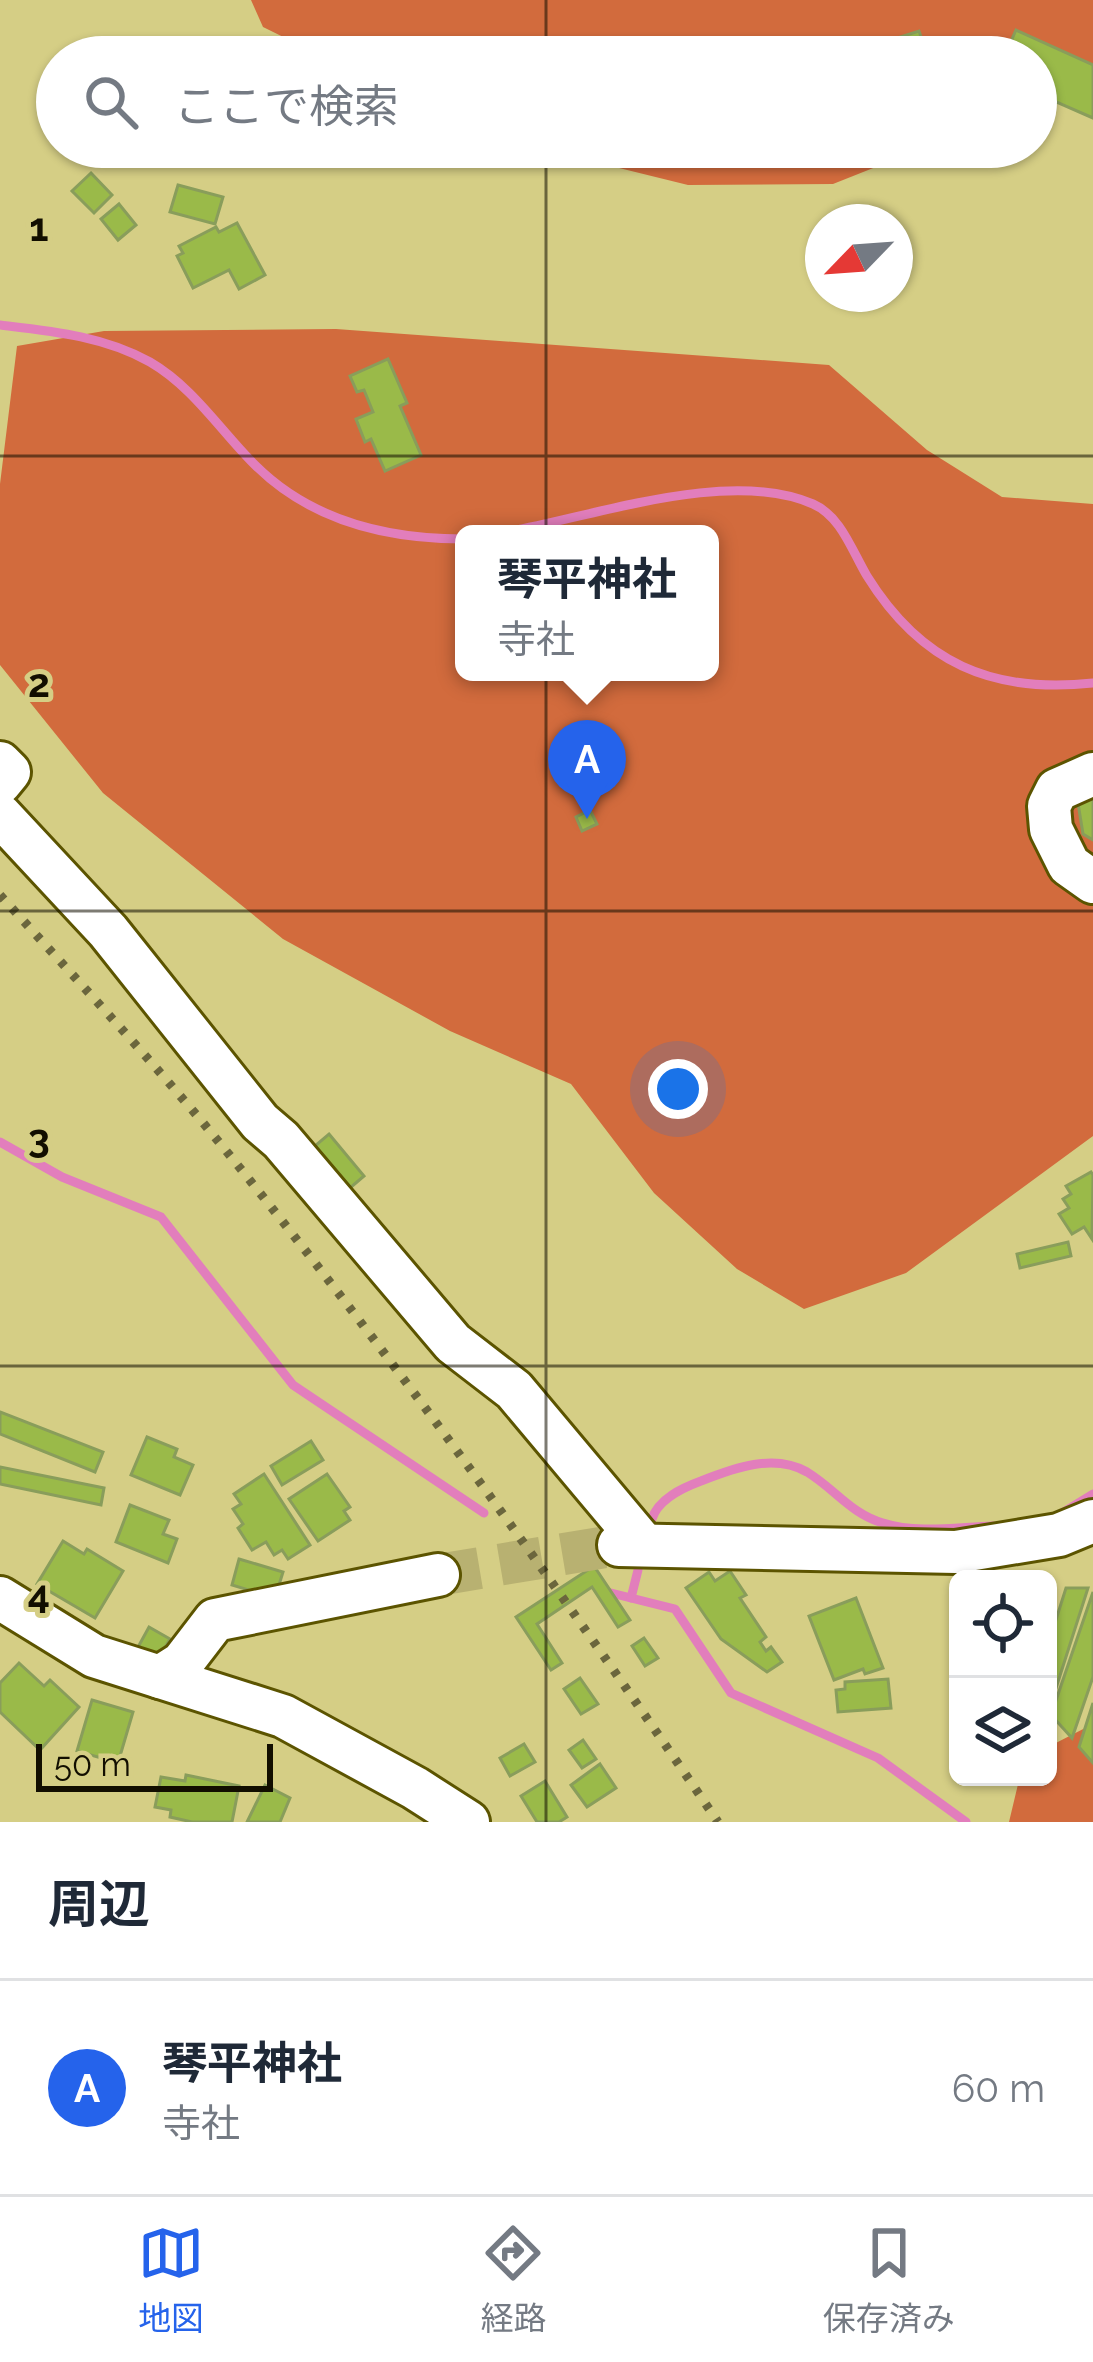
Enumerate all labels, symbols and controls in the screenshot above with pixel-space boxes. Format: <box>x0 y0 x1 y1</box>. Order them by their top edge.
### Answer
search box <box>36 36 1057 168</box>
icon: search <box>78 69 144 135</box>
text: ここで検索 <box>174 80 399 133</box>
text: 1 <box>29 204 49 250</box>
north arrow <box>805 204 913 312</box>
popup <box>455 525 719 681</box>
text: 琴平神社 <box>497 553 677 606</box>
text: 寺社 <box>497 616 575 662</box>
text: 2 <box>28 660 50 706</box>
pin: A <box>548 720 626 819</box>
your location <box>648 1059 708 1119</box>
text: 3 <box>28 1115 50 1161</box>
map controls <box>949 1570 1057 1786</box>
button: locate <box>949 1570 1057 1678</box>
text: 4 <box>28 1571 50 1617</box>
button: layers <box>949 1678 1057 1786</box>
scale bar <box>36 1738 273 1791</box>
text: 50 m <box>54 1745 131 1784</box>
text: 周辺 <box>48 1874 150 1934</box>
text: 琴平神社 <box>162 2037 342 2090</box>
text: A <box>74 2065 100 2111</box>
text: 60 m <box>952 2065 1045 2111</box>
text: 寺社 <box>162 2100 240 2146</box>
tab: 地図 <box>138 2220 204 2340</box>
tab: 経路 <box>480 2220 546 2340</box>
tab: 保存済み <box>823 2220 955 2340</box>

